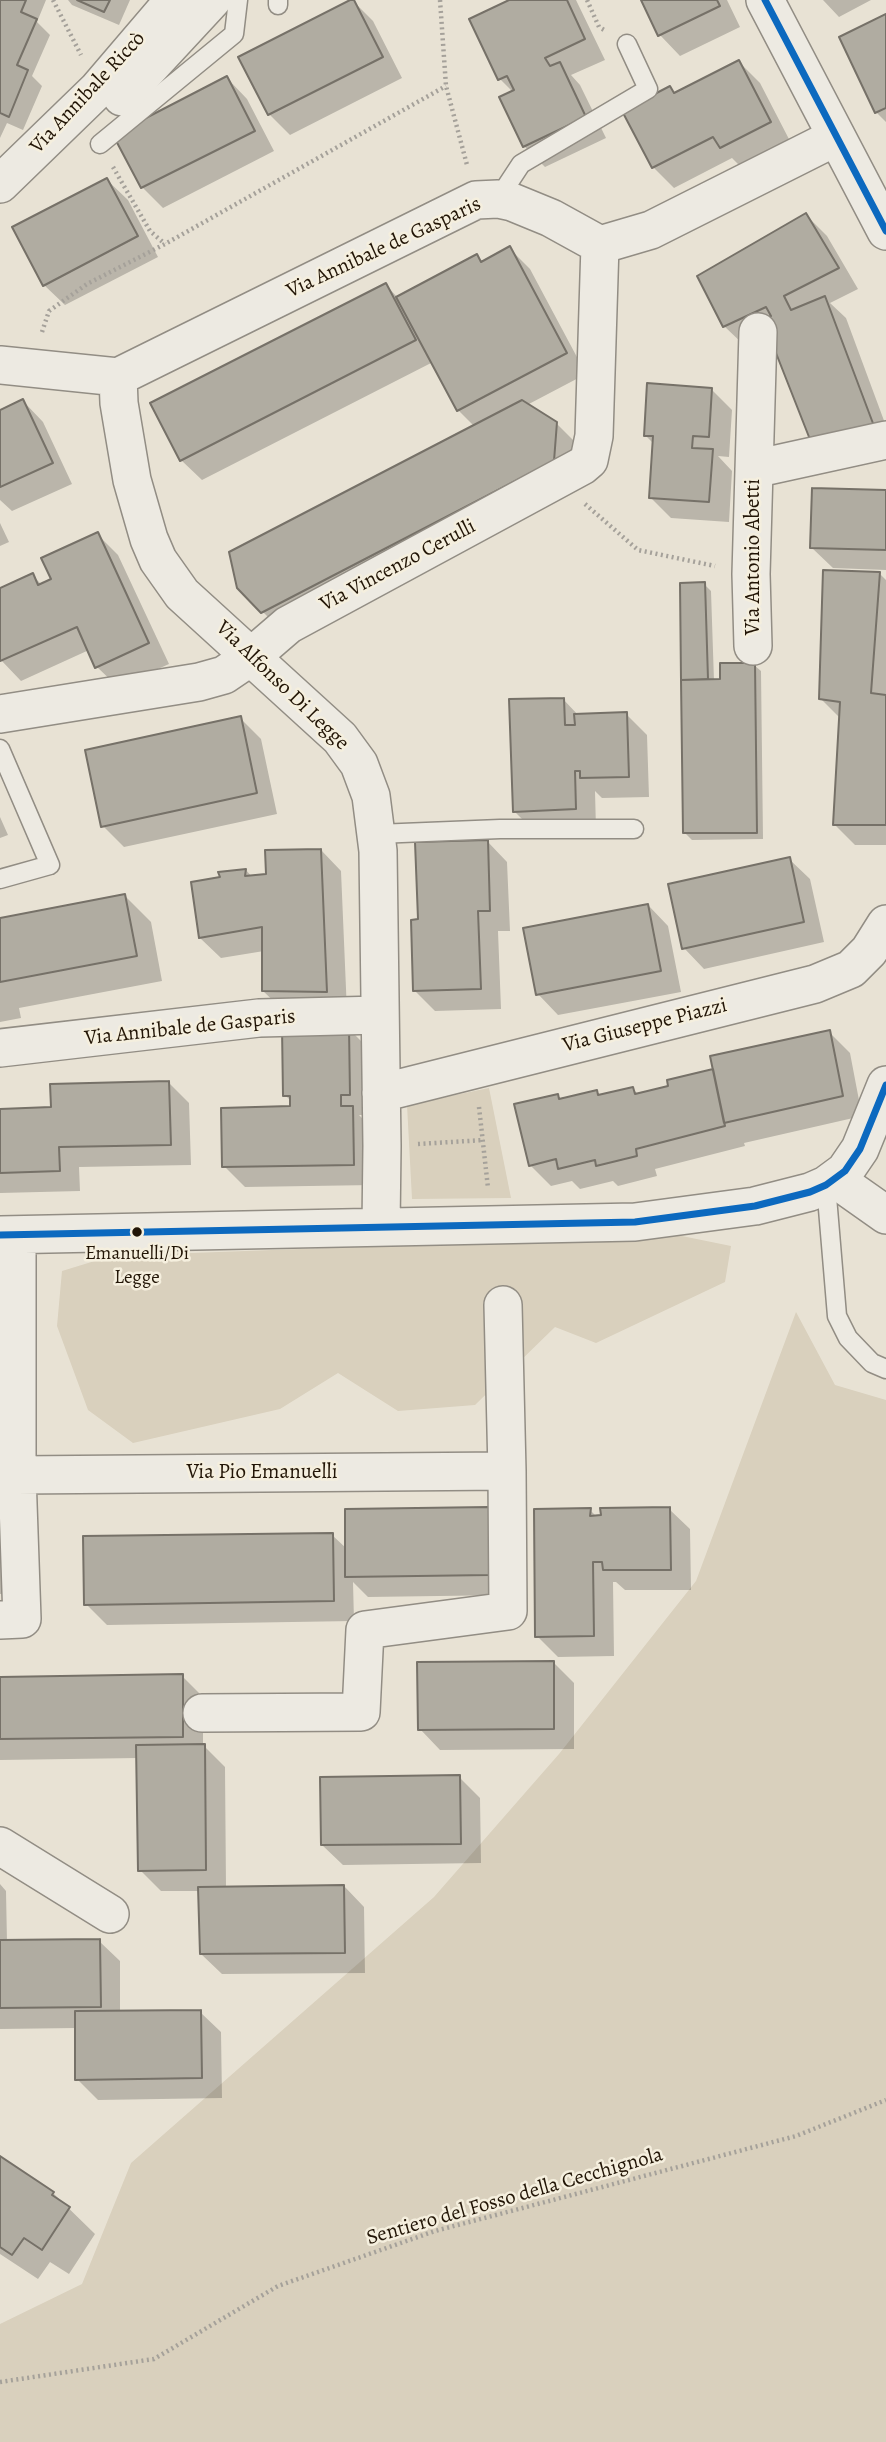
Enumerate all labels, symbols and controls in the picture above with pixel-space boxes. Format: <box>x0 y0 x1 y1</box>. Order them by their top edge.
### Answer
street label: Via Annibale Riccò <box>25 27 151 159</box>
street label: Via Annibale de Gasparis <box>283 192 485 304</box>
street label: Via Antonio Abetti <box>741 479 767 635</box>
street label: Via Vincenzo Cerulli <box>316 514 480 618</box>
street label: Via Alfonso Di Legge <box>210 616 354 756</box>
street label: Via Giuseppe Piazzi <box>560 993 730 1059</box>
street label: Via Annibale de Gasparis <box>83 1004 297 1052</box>
marker: Emanuelli/Di Legge <box>130 1225 144 1239</box>
place label: Emanuelli/Di Legge <box>85 1243 189 1287</box>
street label: Via Pio Emanuelli <box>186 1460 338 1486</box>
street label: Sentiero del Fosso della Cecchignola <box>364 2143 666 2251</box>

